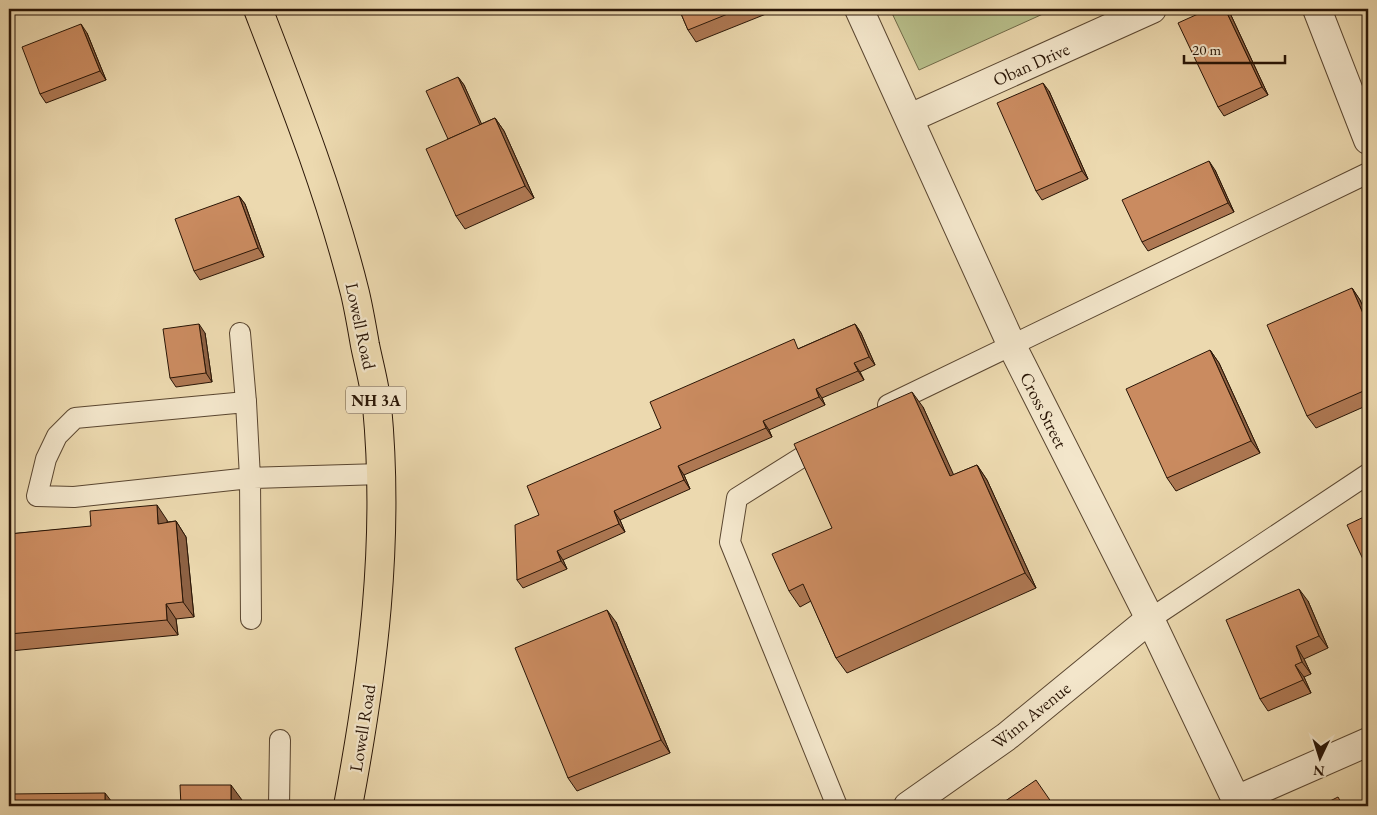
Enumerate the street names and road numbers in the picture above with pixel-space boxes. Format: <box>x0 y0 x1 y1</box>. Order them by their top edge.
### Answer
street label: Oban Drive <box>989 37 1073 91</box>
street label: Lowell Road <box>341 281 382 372</box>
street label: Cross Street <box>1015 368 1073 452</box>
road number: NH 3A <box>346 386 406 414</box>
street label: Winn Avenue <box>987 676 1075 754</box>
street label: Lowell Road <box>344 682 380 773</box>

